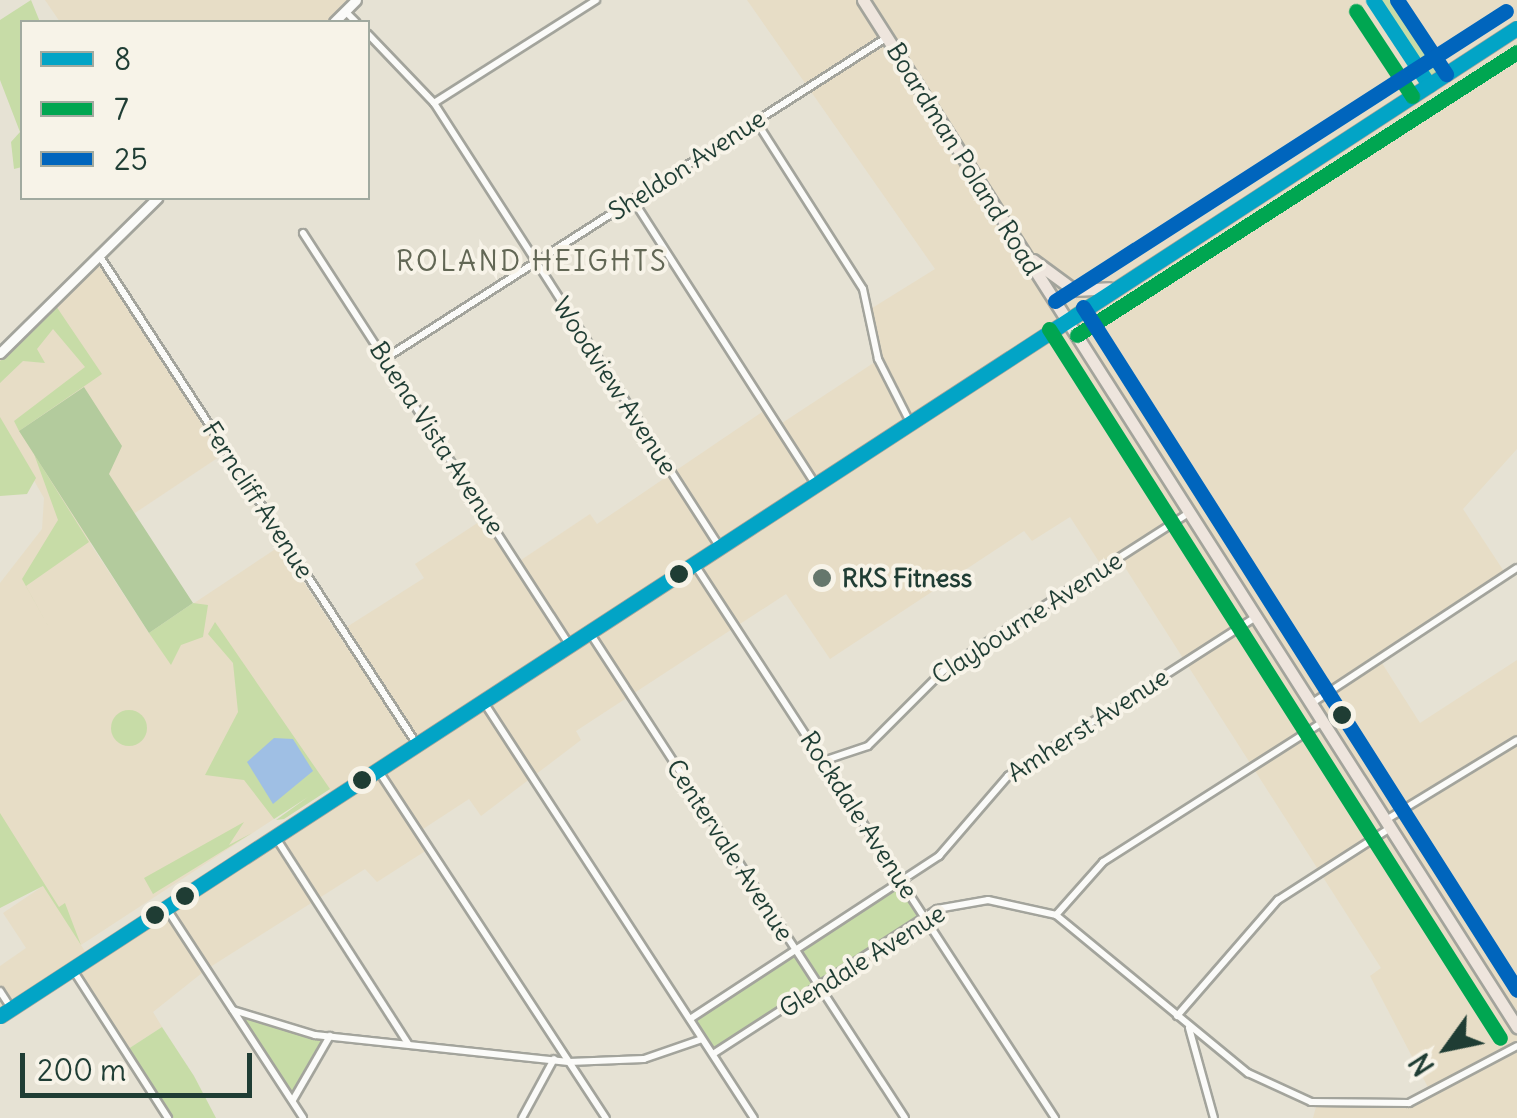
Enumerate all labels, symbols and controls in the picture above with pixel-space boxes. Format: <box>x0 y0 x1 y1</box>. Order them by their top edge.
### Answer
legend <box>20 20 370 200</box>
street label: Boardman Poland Road <box>880 37 1048 281</box>
text: 8 <box>114 40 131 78</box>
text: 7 <box>114 90 129 128</box>
street label: Sheldon Avenue <box>603 103 771 227</box>
text: 25 <box>114 140 148 178</box>
district label: ROLAND HEIGHTS <box>396 244 668 278</box>
street label: Woodview Avenue <box>547 292 683 480</box>
street label: Buena Vista Avenue <box>363 336 511 540</box>
street label: Ferncliff Avenue <box>196 416 320 584</box>
street label: Claybourne Avenue <box>926 545 1128 691</box>
place label: RKS Fitness <box>842 563 972 593</box>
unlabelled marker <box>669 564 689 584</box>
marker: RKS Fitness <box>811 567 833 589</box>
street label: Amherst Avenue <box>1002 662 1174 788</box>
unlabelled marker <box>1332 705 1352 725</box>
street label: Rockdale Avenue <box>794 726 924 904</box>
street label: Centervale Avenue <box>660 754 800 946</box>
unlabelled marker <box>352 770 372 790</box>
unlabelled marker <box>175 886 195 906</box>
street label: Glendale Avenue <box>774 898 950 1024</box>
unlabelled marker <box>145 905 165 925</box>
north arrow <box>1397 998 1497 1098</box>
scale bar <box>25 1033 258 1095</box>
text: N <box>1401 1046 1442 1082</box>
text: 200 m <box>37 1051 126 1089</box>

